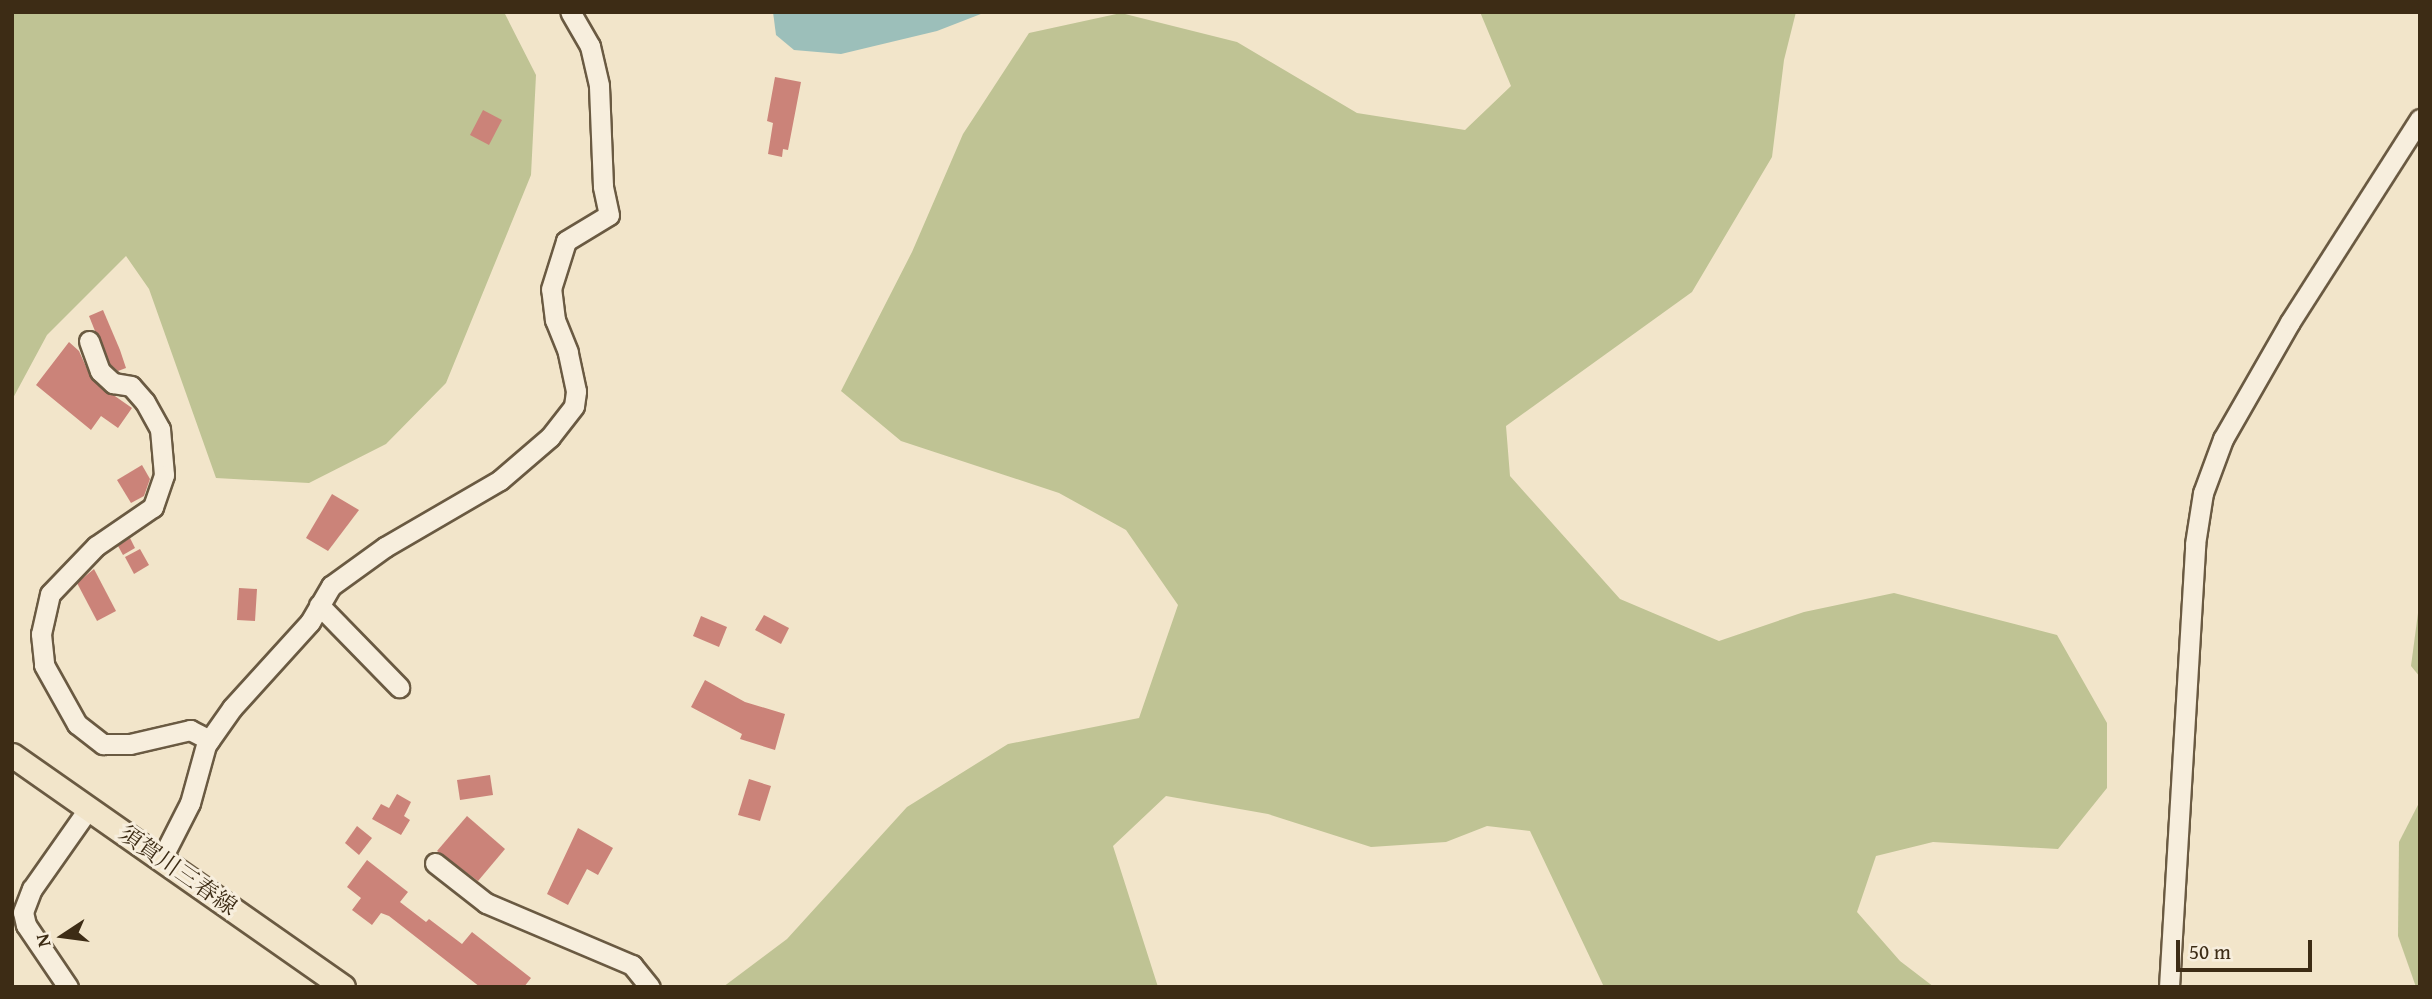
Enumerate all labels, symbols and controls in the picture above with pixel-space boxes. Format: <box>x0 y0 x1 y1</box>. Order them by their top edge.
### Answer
street label: 須賀川三春線 <box>114 819 242 921</box>
north arrow <box>28 901 98 971</box>
scale bar <box>2180 926 2316 970</box>
text: N <box>27 931 58 950</box>
text: 50 m <box>2189 936 2231 967</box>

